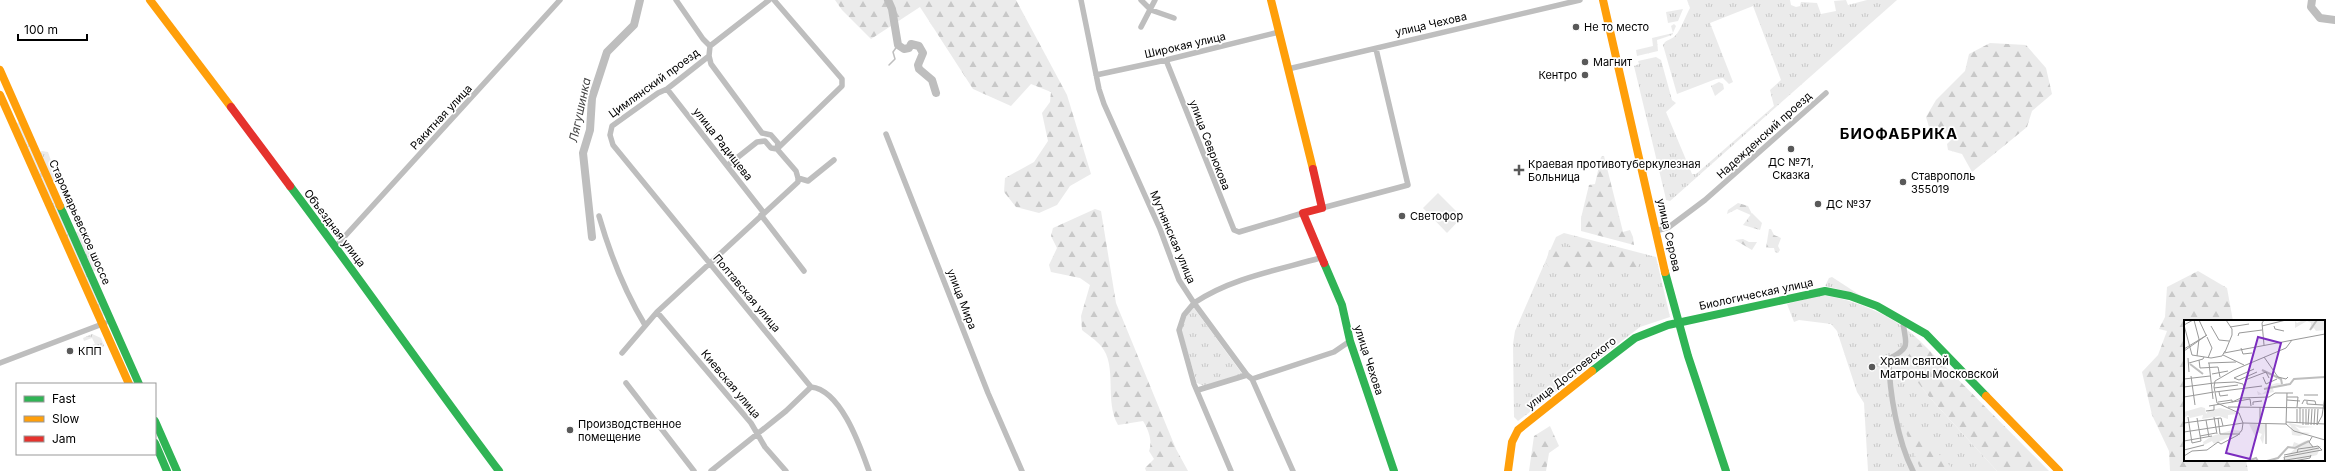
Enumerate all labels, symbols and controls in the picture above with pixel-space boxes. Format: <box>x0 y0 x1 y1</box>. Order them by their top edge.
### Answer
street label: улица Чехова <box>1394 9 1468 39</box>
scale bar <box>18 16 87 42</box>
place label: Не то место <box>1584 20 1649 34</box>
text: 100 m <box>24 22 58 37</box>
marker: Не то место <box>1571 22 1581 32</box>
street label: Широкая улица <box>1143 29 1227 61</box>
street label: Цимлянский проезд <box>606 45 702 121</box>
place label: Магнит <box>1593 55 1633 69</box>
marker: Магнит <box>1580 57 1590 67</box>
place label: Кентро <box>1539 68 1577 82</box>
marker: Кентро <box>1580 70 1590 80</box>
water label: Лягушинка <box>565 76 594 144</box>
street label: Ракитная улица <box>407 81 475 153</box>
street label: Надежденский проезд <box>1714 89 1814 181</box>
street label: улица Севрюкова <box>1186 98 1234 192</box>
street label: улица Радищева <box>690 105 756 183</box>
district label: БИОФАБРИКА <box>1840 124 1958 143</box>
marker: ДС №71, Сказка <box>1786 144 1796 154</box>
place label: ДС №71, Сказка <box>1768 155 1814 182</box>
street label: Старомарьевское шоссе <box>46 157 114 287</box>
place label: Краевая противотуберкулезная Больница <box>1528 157 1701 184</box>
marker: Краевая противотуберкулезная Больница <box>1513 164 1525 176</box>
place label: Ставрополь 355019 <box>1911 169 1975 196</box>
marker: Ставрополь 355019 <box>1898 177 1908 187</box>
street label: Объездная улица <box>301 186 369 270</box>
street label: Мутнянская улица <box>1147 188 1199 286</box>
street label: улица Серова <box>1654 197 1684 273</box>
place label: ДС №37 <box>1826 197 1871 211</box>
marker: ДС №37 <box>1813 199 1823 209</box>
place label: Светофор <box>1410 209 1463 223</box>
marker: Светофор <box>1397 211 1407 221</box>
street label: Полтавская улица <box>710 251 784 335</box>
street label: улица Мира <box>944 267 980 331</box>
street label: Биологическая улица <box>1698 275 1814 313</box>
inset map <box>2184 320 2325 461</box>
street label: улица Чехова <box>1351 323 1387 397</box>
street label: улица Достоевского <box>1523 333 1619 412</box>
place label: КПП <box>78 344 102 358</box>
marker: КПП <box>65 346 75 356</box>
street label: Киевская улица <box>698 347 764 421</box>
place label: Храм святой Матроны Московской <box>1880 354 1999 381</box>
marker: Храм святой Матроны Московской <box>1867 362 1877 372</box>
legend <box>16 383 156 455</box>
text: Fast <box>52 391 76 406</box>
text: Slow <box>52 411 80 426</box>
place label: Производственное помещение <box>578 417 681 444</box>
marker: Производственное помещение <box>565 425 575 435</box>
text: Jam <box>52 431 76 446</box>

